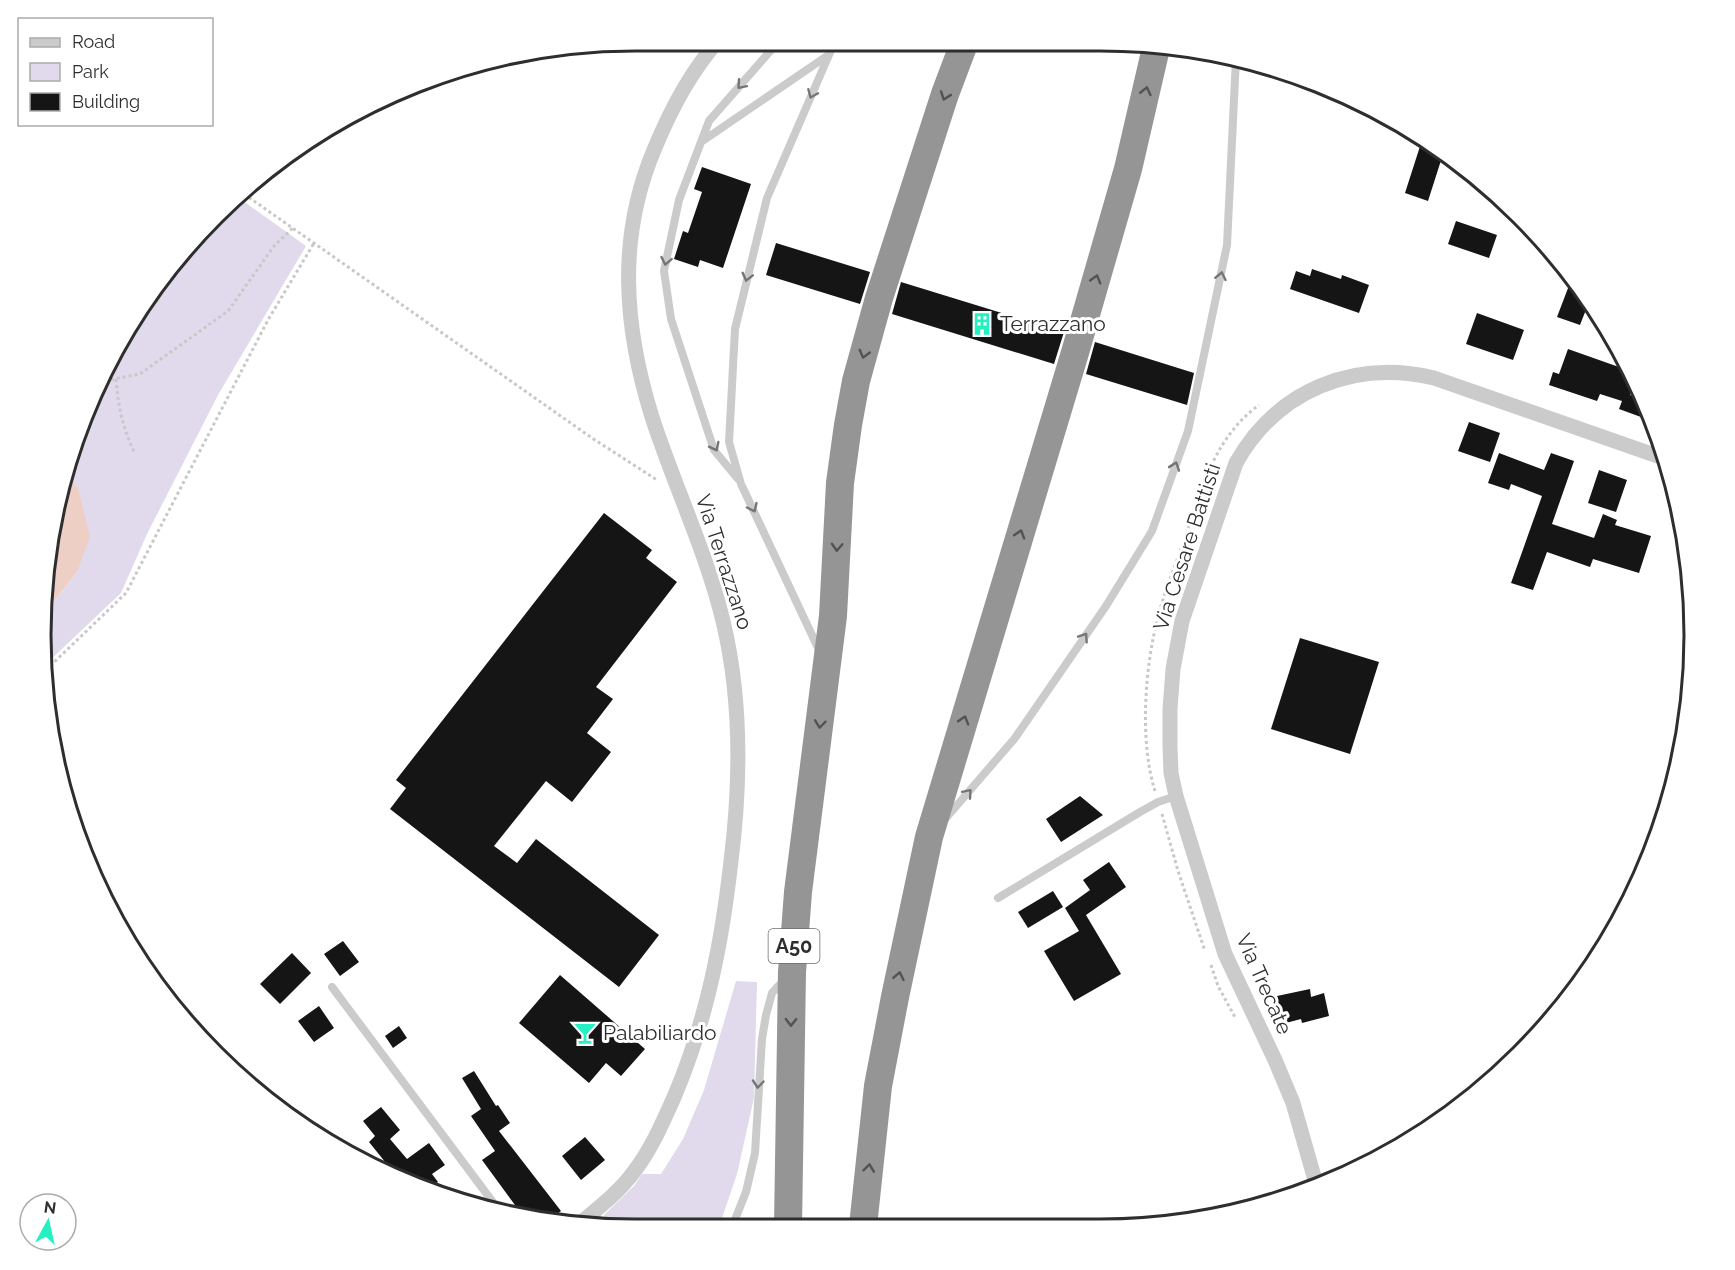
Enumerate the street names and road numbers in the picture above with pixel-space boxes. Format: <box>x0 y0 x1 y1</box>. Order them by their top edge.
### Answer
street label: Via Cesare Battisti <box>1148 460 1225 634</box>
street label: Via Terrazzano <box>691 491 758 633</box>
road number: A50 <box>768 929 820 963</box>
street label: Via Trecate <box>1231 930 1298 1038</box>

